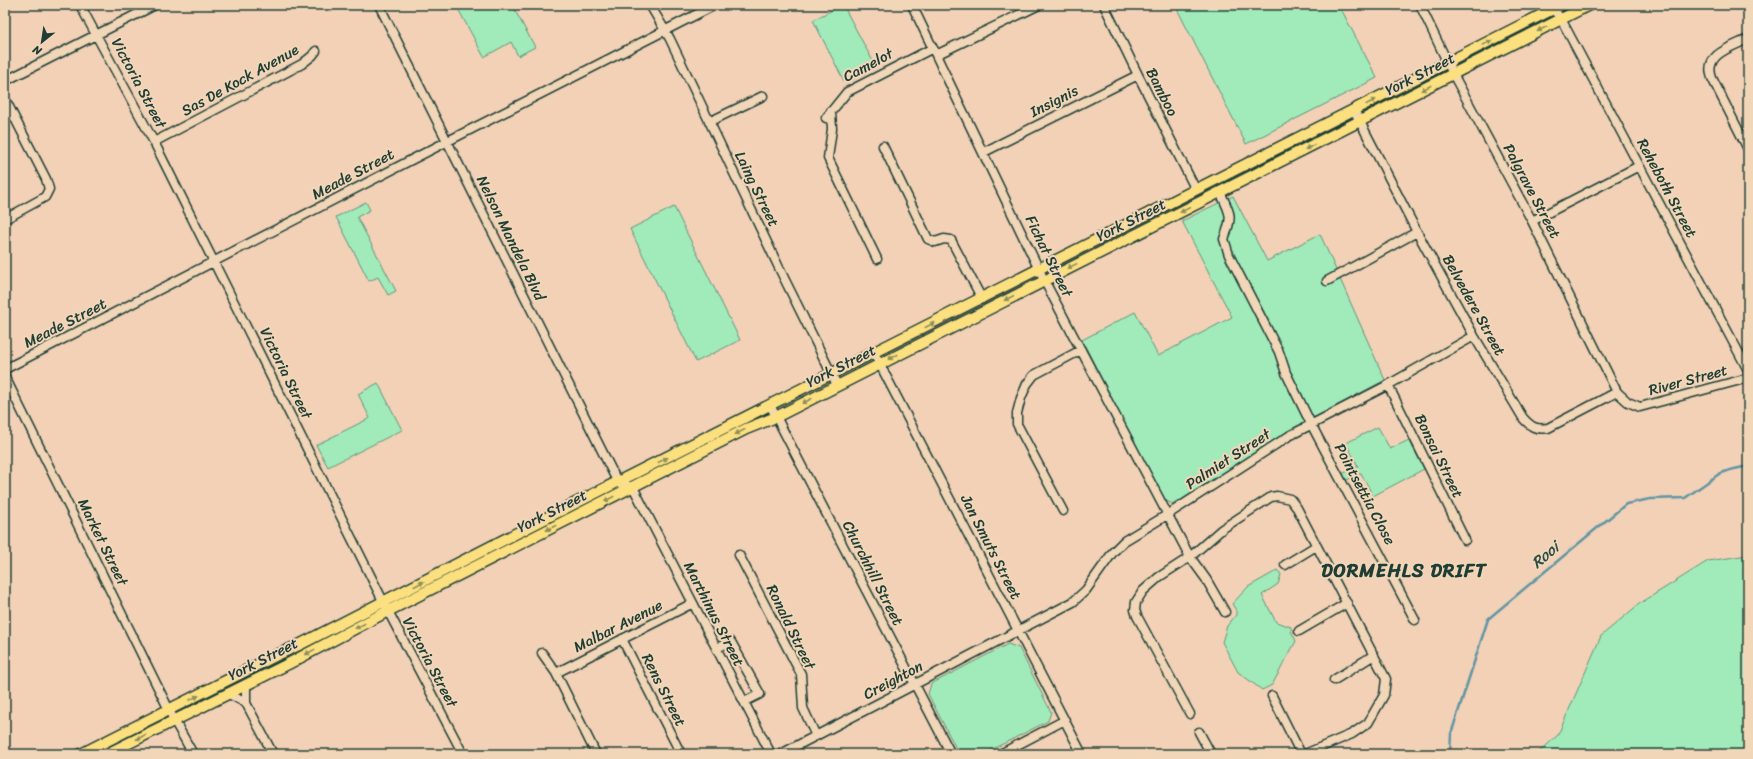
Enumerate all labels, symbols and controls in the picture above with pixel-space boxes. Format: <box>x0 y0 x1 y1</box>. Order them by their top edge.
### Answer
north arrow <box>22 22 62 62</box>
one-way arrow <box>1536 26 1548 32</box>
street label: Victoria Street <box>104 33 174 134</box>
street label: Sas De Kock Avenue <box>176 37 304 123</box>
one-way arrow <box>1481 39 1492 46</box>
text: N <box>29 40 46 61</box>
street label: Camelot <box>838 40 899 89</box>
street label: York Street <box>1380 45 1460 103</box>
street label: Bamboo <box>1139 63 1186 121</box>
street label: Insignis <box>1024 78 1083 125</box>
one-way arrow <box>1420 84 1432 91</box>
one-way arrow <box>1365 98 1376 105</box>
street label: Reheboth Street <box>1630 133 1704 243</box>
street label: Palgrave Street <box>1496 139 1568 244</box>
street label: Meade Street <box>307 141 399 207</box>
one-way arrow <box>1304 143 1316 150</box>
street label: Laing Street <box>727 147 787 232</box>
street label: Nelson Mandela Blvd <box>469 171 553 306</box>
street label: York Street <box>1091 191 1171 249</box>
one-way arrow <box>1179 207 1191 213</box>
street label: Fichat Street <box>1018 211 1080 302</box>
street label: Belvedere Street <box>1435 249 1513 361</box>
one-way arrow <box>1067 263 1078 270</box>
street label: Meade Street <box>19 291 112 355</box>
one-way arrow <box>1003 295 1015 301</box>
one-way arrow <box>924 322 935 328</box>
street label: Victoria Street <box>252 323 320 424</box>
street label: York Street <box>801 337 881 395</box>
one-way arrow <box>888 354 899 360</box>
street label: River Street <box>1645 357 1731 403</box>
one-way arrow <box>801 398 812 404</box>
street label: Bonsai Street <box>1407 409 1471 503</box>
street label: Palmiet Street <box>1180 421 1277 496</box>
one-way arrow <box>734 429 746 435</box>
street label: Pointsettia Close <box>1327 438 1403 550</box>
one-way arrow <box>657 457 669 464</box>
street label: York Street <box>512 482 592 540</box>
street label: Jan Smuts Street <box>953 489 1029 605</box>
street label: Market Street <box>71 494 136 591</box>
one-way arrow <box>604 496 615 502</box>
street label: Churchhill Street <box>835 516 911 631</box>
one-way arrow <box>546 525 557 532</box>
water label: Rooi <box>1524 532 1569 576</box>
district label: DORMEHLS DRIFT <box>1321 554 1487 587</box>
street label: Marthinus Street <box>676 557 752 672</box>
street label: Ronald Street <box>759 580 823 675</box>
one-way arrow <box>413 581 424 587</box>
street label: Malbar Avenue <box>569 592 668 660</box>
street label: Victoria Street <box>395 612 465 713</box>
one-way arrow <box>354 623 366 629</box>
street label: York Street <box>223 630 303 688</box>
one-way arrow <box>304 649 316 656</box>
street label: Rens Street <box>634 649 694 732</box>
street label: Creighton <box>858 653 928 707</box>
one-way arrow <box>188 695 200 701</box>
one-way arrow <box>136 734 147 741</box>

